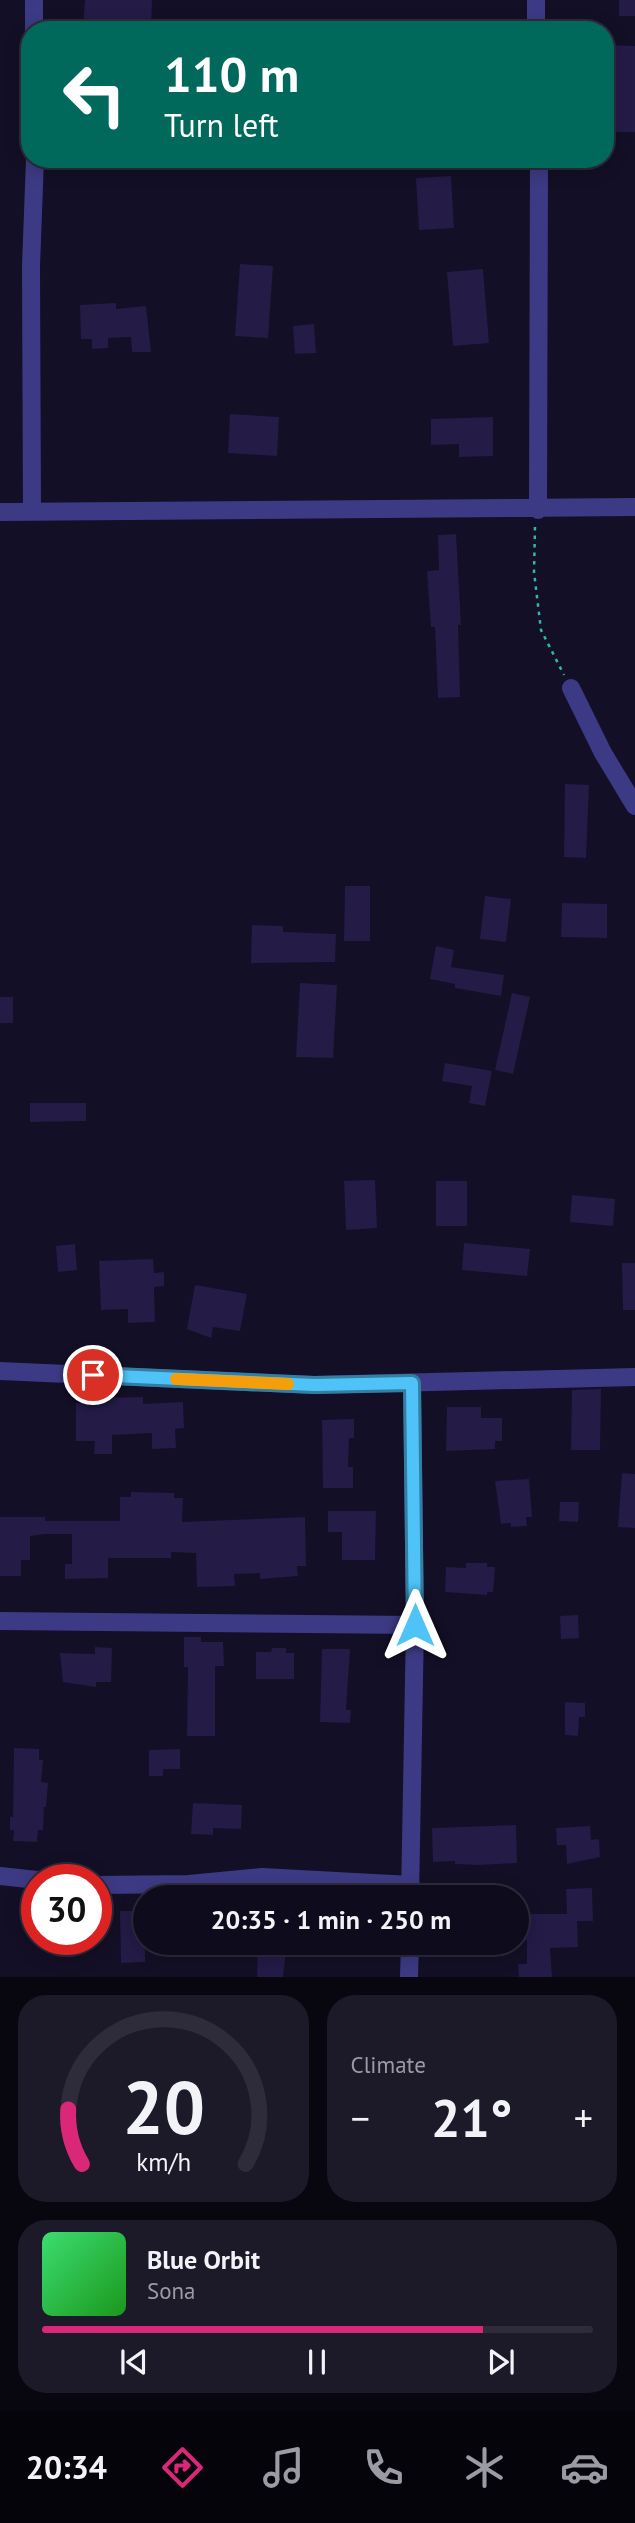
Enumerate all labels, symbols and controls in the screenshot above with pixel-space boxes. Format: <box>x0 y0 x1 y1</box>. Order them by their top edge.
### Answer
text: 110 m <box>164 42 299 106</box>
icon: left <box>49 49 140 140</box>
text: Turn left <box>164 104 279 146</box>
pin <box>63 1345 123 1405</box>
icon: arrive <box>74 1356 112 1394</box>
position arrow <box>378 1588 452 1662</box>
speed limit sign: 30 <box>21 1864 112 1955</box>
text: 20:35 · 1 min · 250 m <box>211 1903 451 1936</box>
text: Climate <box>351 2050 426 2079</box>
text: 20 <box>122 2061 205 2155</box>
text: 21° <box>431 2084 513 2151</box>
text: − <box>351 2093 370 2142</box>
text: + <box>574 2093 593 2142</box>
text: km/h <box>136 2146 191 2178</box>
text: Blue Orbit <box>147 2243 260 2276</box>
text: Sona <box>147 2276 196 2305</box>
icon: previous <box>115 2343 153 2381</box>
icon: pause <box>298 2343 336 2381</box>
icon: next <box>482 2343 520 2381</box>
icon: directions <box>158 2443 207 2492</box>
icon: music <box>259 2443 308 2492</box>
icon: phone <box>359 2443 408 2492</box>
icon: climate <box>460 2443 509 2492</box>
icon: car <box>560 2443 609 2492</box>
text: 20:34 <box>26 2446 107 2488</box>

